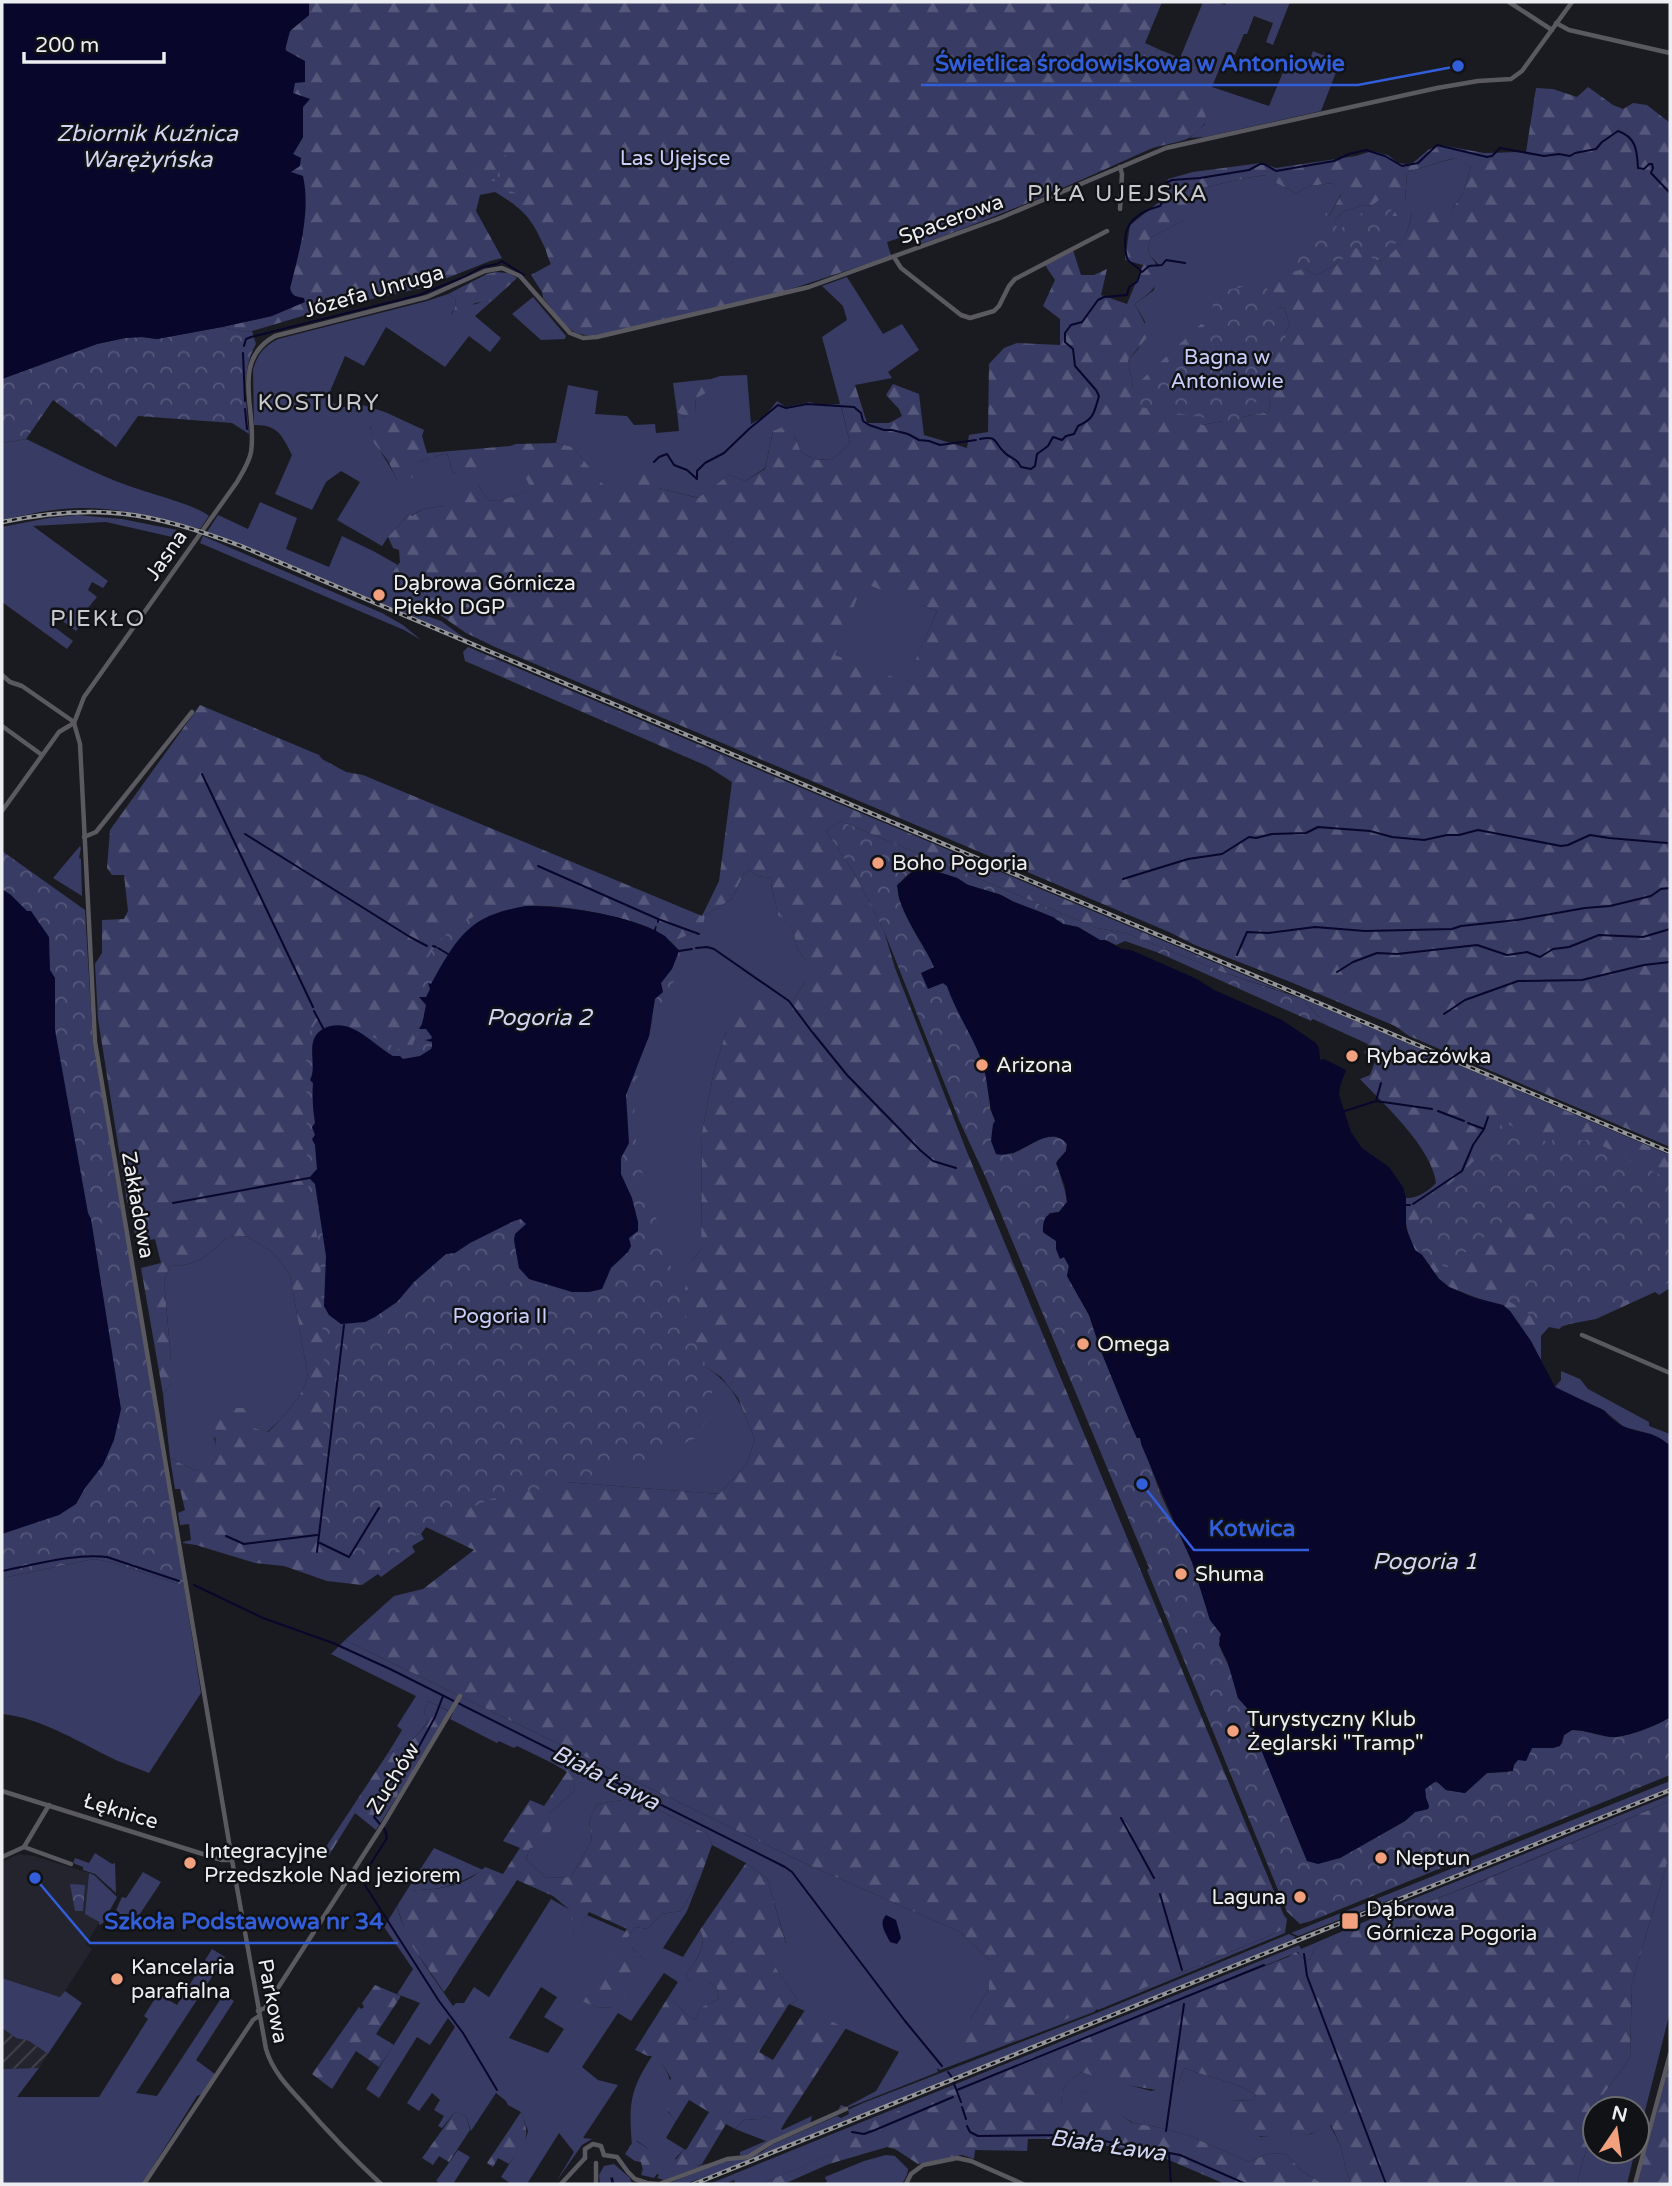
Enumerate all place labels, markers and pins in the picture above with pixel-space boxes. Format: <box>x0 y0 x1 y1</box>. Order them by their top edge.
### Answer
callout: Świetlica środowiskowa w Antoniowie <box>921 41 1358 85</box>
place label: Dąbrowa Górnicza Piekło DGP <box>393 571 576 620</box>
marker: Dąbrowa Górnicza Piekło DGP <box>371 587 387 603</box>
place label: Boho Pogoria <box>892 851 1028 876</box>
marker: Boho Pogoria <box>870 855 886 871</box>
place label: Rybaczówka <box>1366 1044 1491 1069</box>
marker: Rybaczówka <box>1344 1048 1360 1064</box>
place label: Arizona <box>996 1053 1073 1078</box>
marker: Arizona <box>974 1057 990 1073</box>
place label: Omega <box>1097 1332 1170 1357</box>
marker: Omega <box>1075 1336 1091 1352</box>
callout: Kotwica <box>1194 1506 1309 1550</box>
place label: Shuma <box>1195 1562 1264 1587</box>
marker: Shuma <box>1173 1566 1189 1582</box>
place label: Turystyczny Klub Żeglarski "Tramp" <box>1247 1707 1424 1756</box>
marker: Turystyczny Klub Żeglarski "Tramp" <box>1225 1723 1241 1739</box>
place label: Integracyjne Przedszkole Nad jeziorem <box>204 1839 461 1888</box>
place label: Neptun <box>1395 1846 1470 1871</box>
marker: Neptun <box>1373 1850 1389 1866</box>
marker: Integracyjne Przedszkole Nad jeziorem <box>182 1855 198 1871</box>
place label: Laguna <box>1211 1885 1286 1910</box>
marker: Laguna <box>1292 1889 1308 1905</box>
place label: Dąbrowa Górnicza Pogoria <box>1366 1897 1537 1946</box>
callout: Szkoła Podstawowa nr 34 <box>90 1899 398 1943</box>
marker: Dąbrowa Górnicza Pogoria <box>1340 1911 1360 1931</box>
place label: Kancelaria parafialna <box>131 1955 235 2004</box>
marker: Kancelaria parafialna <box>109 1971 125 1987</box>

